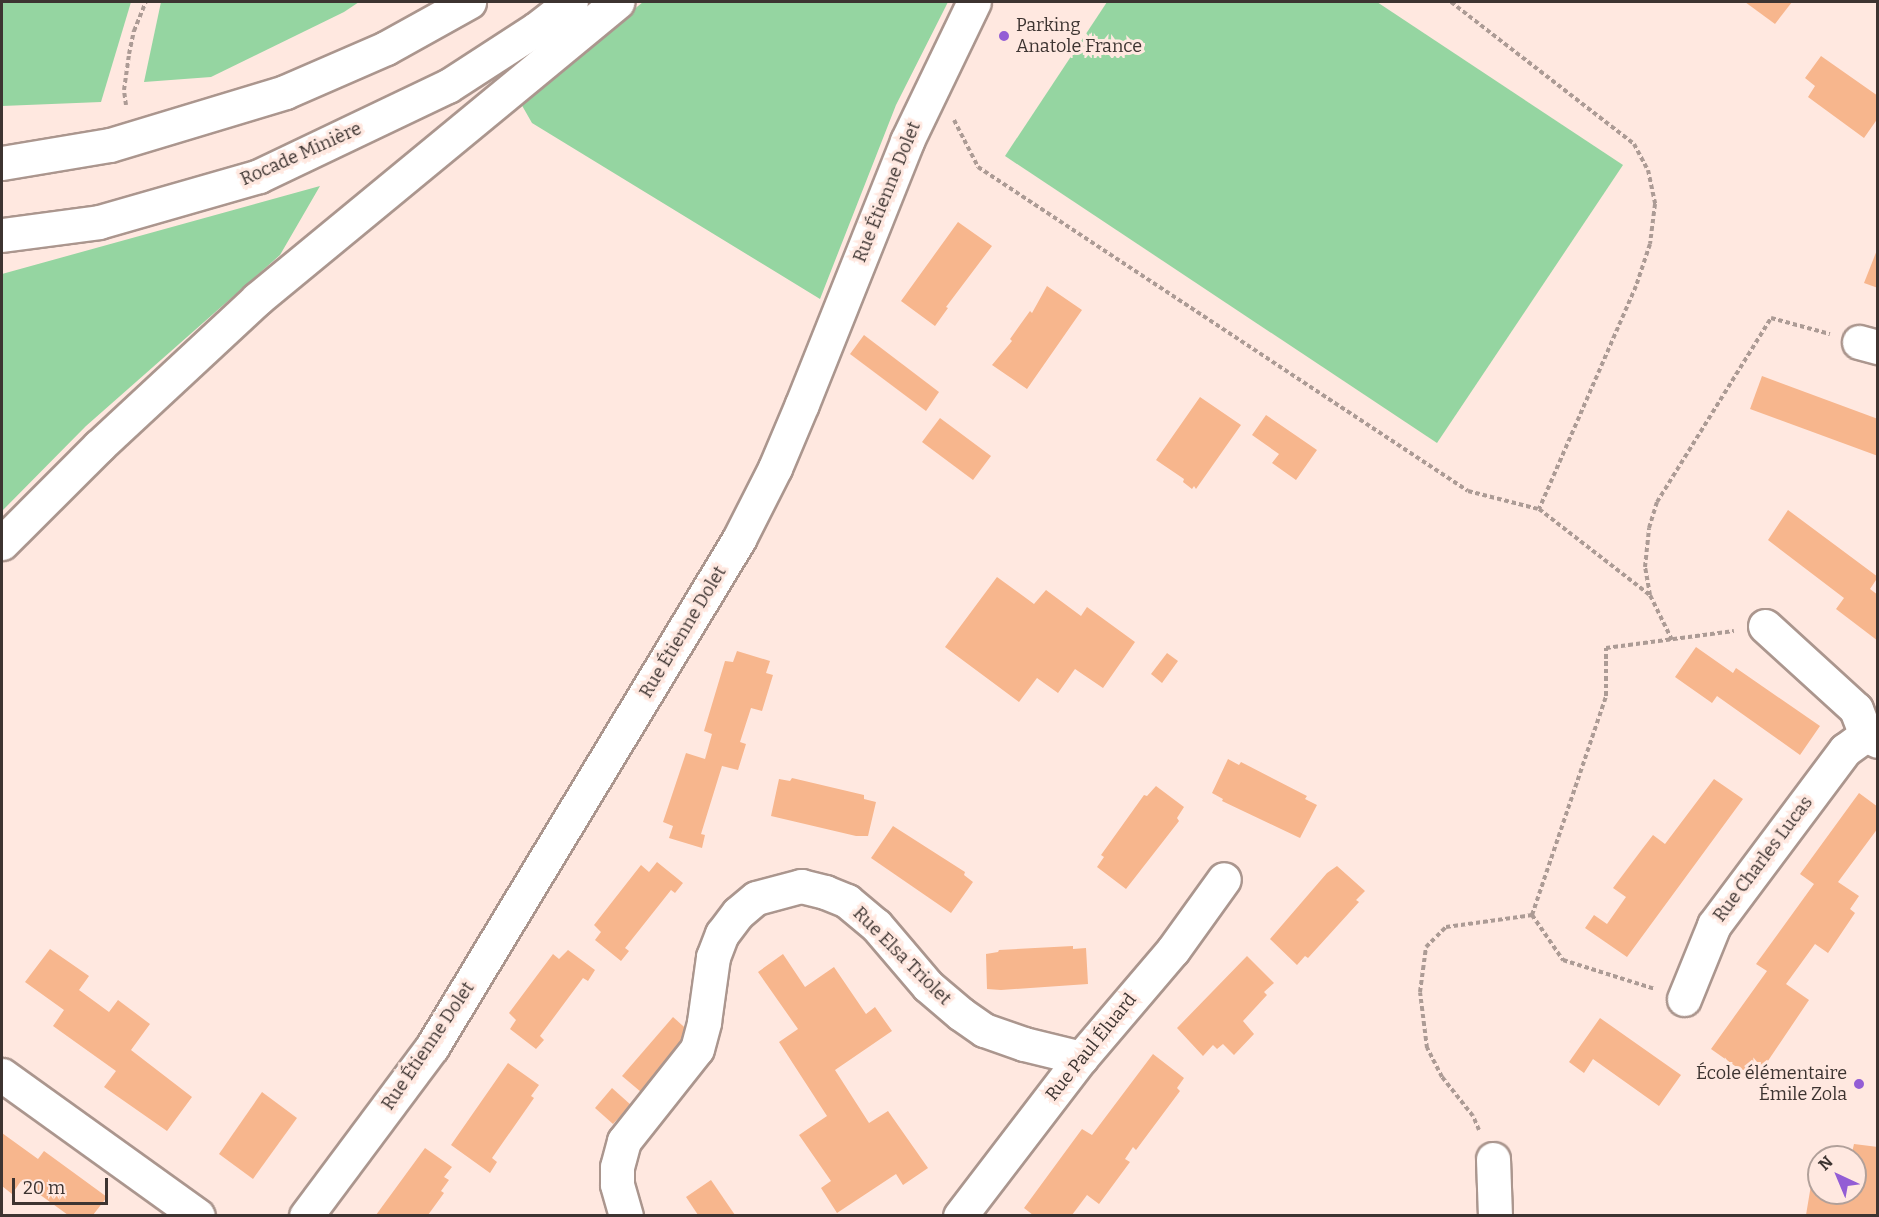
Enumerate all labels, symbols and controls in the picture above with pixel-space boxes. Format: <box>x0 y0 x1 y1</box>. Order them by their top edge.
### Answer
place label: Parking Anatole France <box>1016 15 1142 57</box>
marker: Parking Anatole France <box>997 29 1011 43</box>
street label: Rocade Minière <box>237 118 365 190</box>
street label: Rue Étienne Dolet <box>849 119 925 265</box>
street label: Rue Étienne Dolet <box>635 562 731 702</box>
street label: Rue Charles Lucas <box>1709 792 1817 926</box>
street label: Rue Elsa Triolet <box>849 903 955 1009</box>
street label: Rue Étienne Dolet <box>377 978 479 1114</box>
street label: Rue Paul Éluard <box>1041 989 1141 1105</box>
place label: École élémentaire Émile Zola <box>1696 1063 1847 1106</box>
marker: École élémentaire Émile Zola <box>1852 1077 1866 1091</box>
north arrow <box>1807 1145 1867 1205</box>
text: N <box>1814 1152 1837 1174</box>
scale bar <box>15 1166 111 1204</box>
text: 20 m <box>23 1177 65 1199</box>

